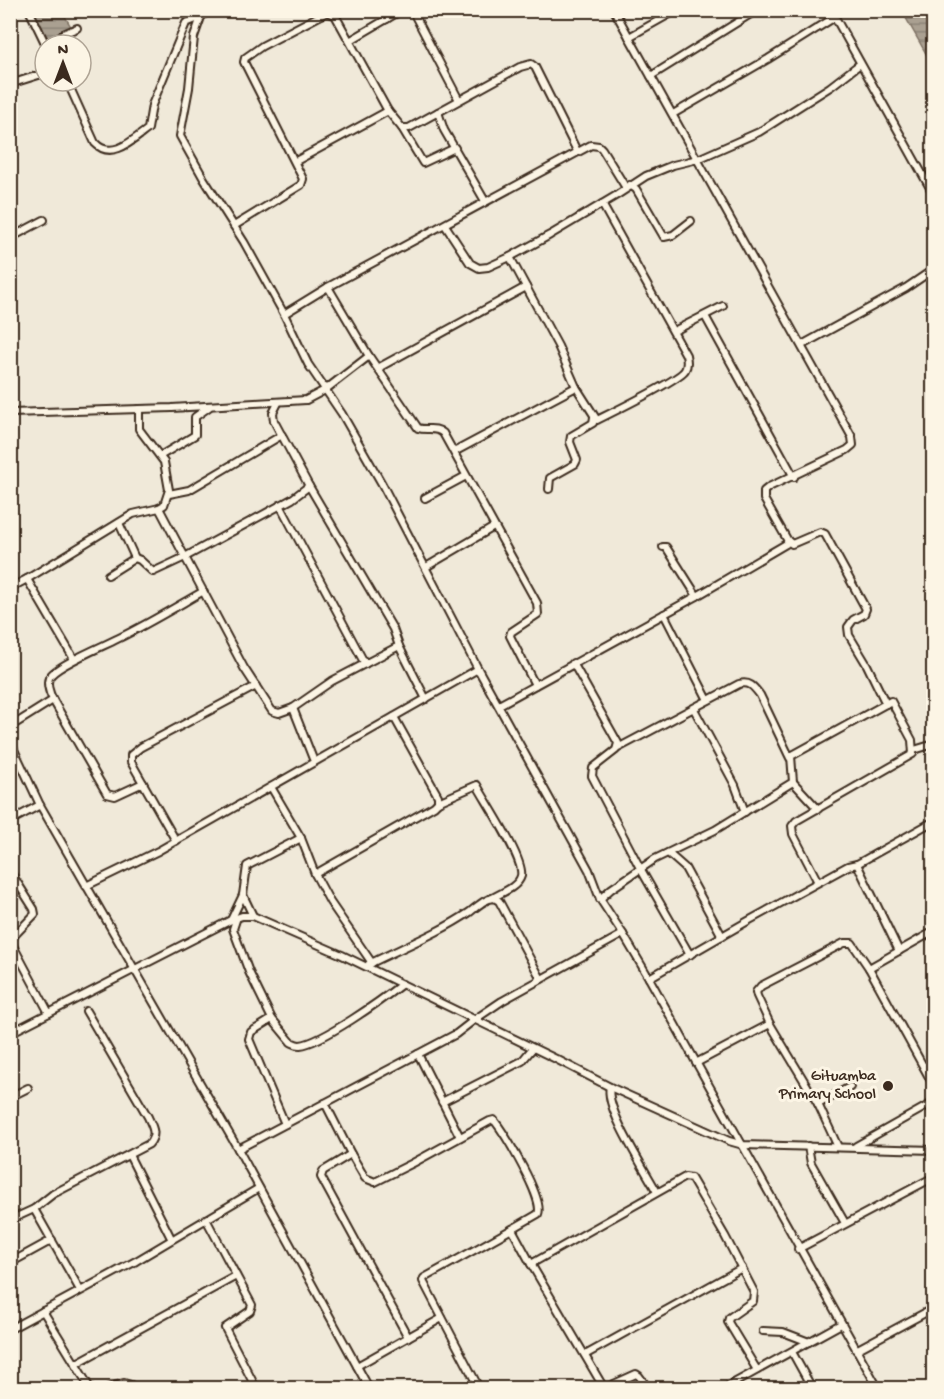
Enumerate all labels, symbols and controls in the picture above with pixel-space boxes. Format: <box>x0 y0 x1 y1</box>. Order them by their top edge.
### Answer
north arrow <box>33 33 93 93</box>
text: N <box>58 42 69 61</box>
place label: Gituamba Primary School <box>778 1068 877 1105</box>
marker: Gituamba Primary School <box>881 1079 895 1093</box>

